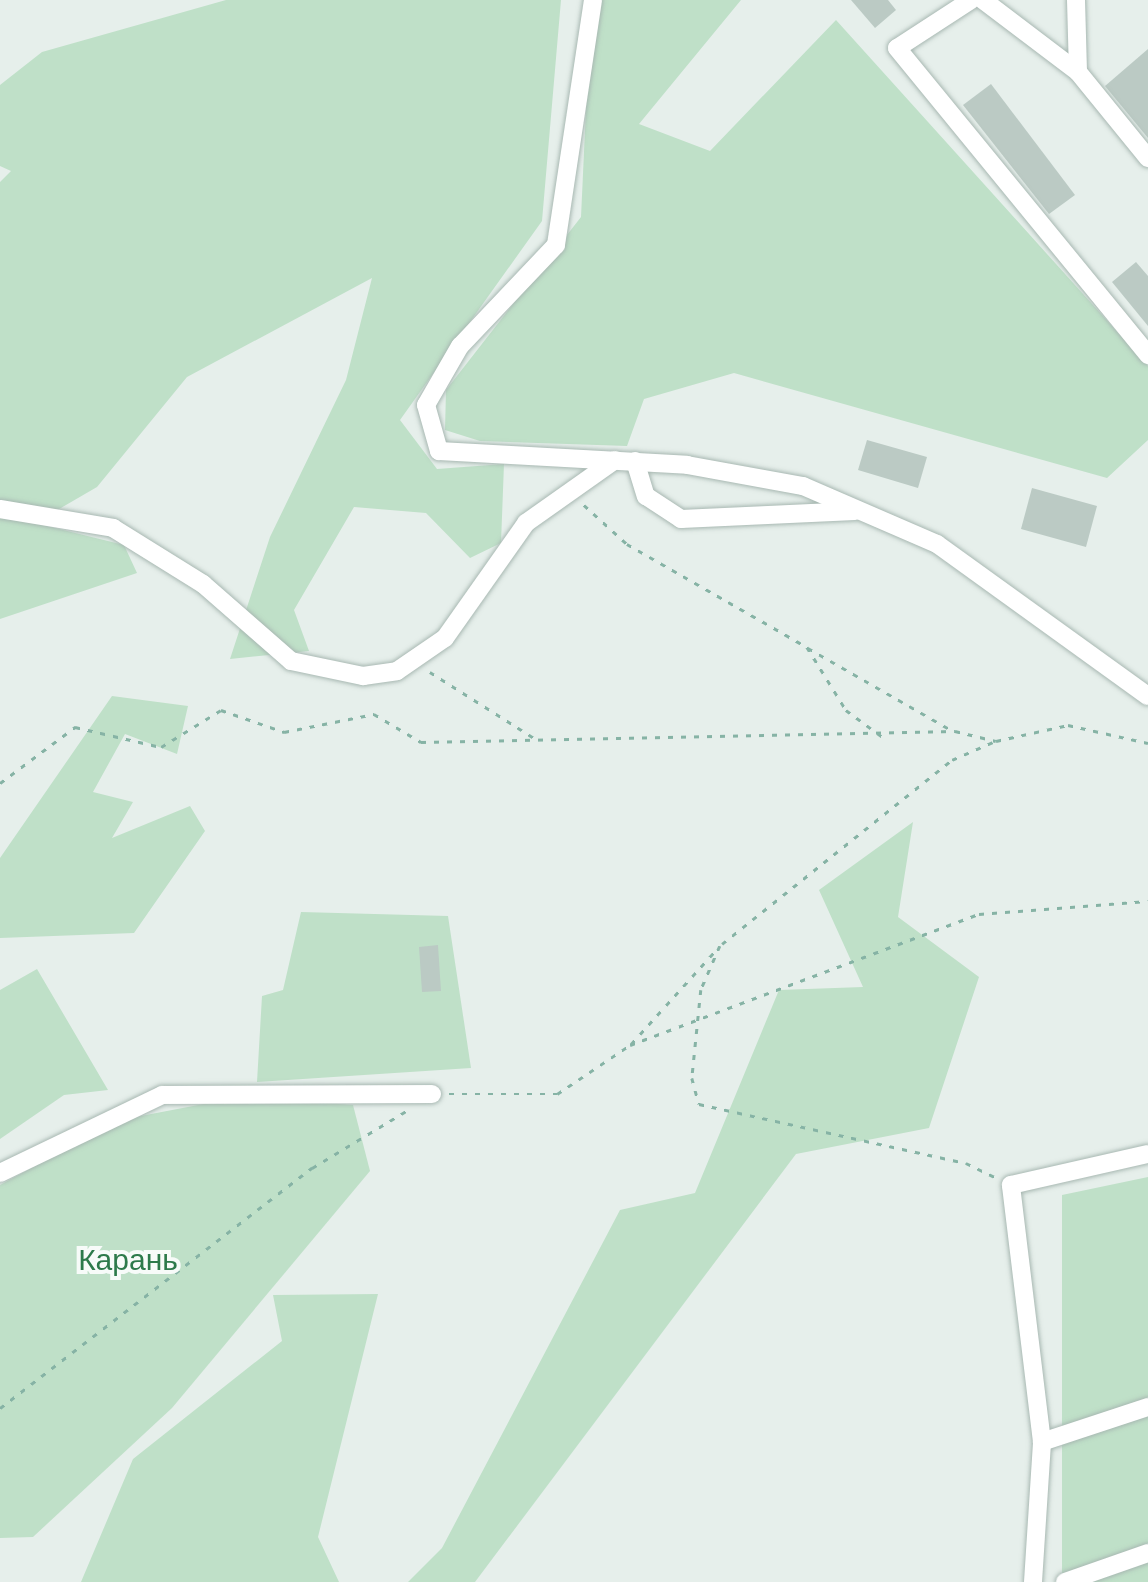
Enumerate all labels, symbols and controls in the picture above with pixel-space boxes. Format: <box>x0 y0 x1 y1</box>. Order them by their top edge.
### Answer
park label: Карань <box>78 1242 178 1278</box>

